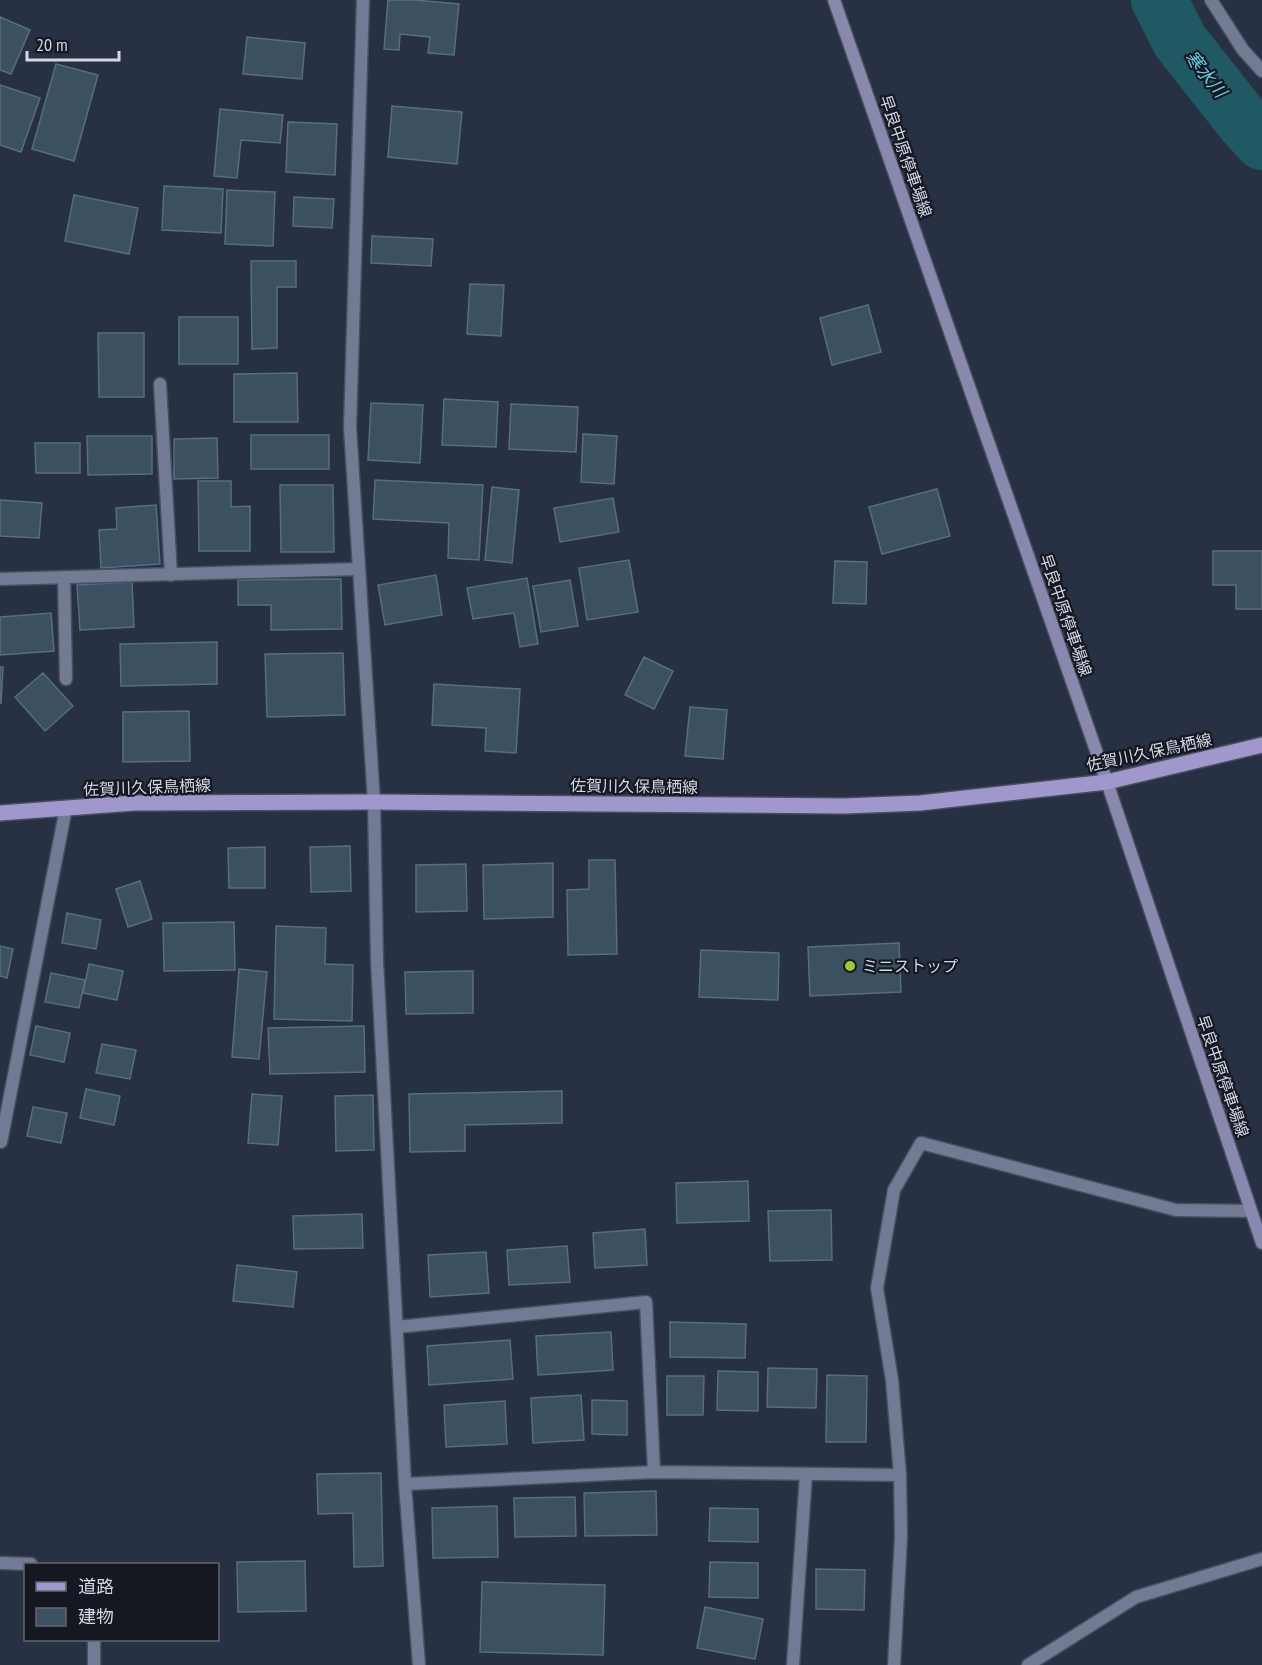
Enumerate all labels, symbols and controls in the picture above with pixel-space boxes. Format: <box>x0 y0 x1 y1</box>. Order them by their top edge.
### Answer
scale bar <box>27 24 118 62</box>
text: 20 m <box>36 33 68 56</box>
water label: 寒水川 <box>1180 46 1233 104</box>
street label: 早良中原停車場線 <box>876 92 936 220</box>
street label: 早良中原停車場線 <box>1036 551 1096 679</box>
street label: 佐賀川久保鳥栖線 <box>1084 729 1214 775</box>
street label: 佐賀川久保鳥栖線 <box>83 775 211 799</box>
street label: 佐賀川久保鳥栖線 <box>570 775 698 797</box>
place label: ミニストップ <box>862 956 958 976</box>
marker: ミニストップ <box>843 959 857 973</box>
street label: 早良中原停車場線 <box>1193 1012 1253 1140</box>
legend <box>24 1563 219 1641</box>
text: 道路 <box>78 1575 114 1598</box>
text: 建物 <box>78 1605 114 1628</box>

